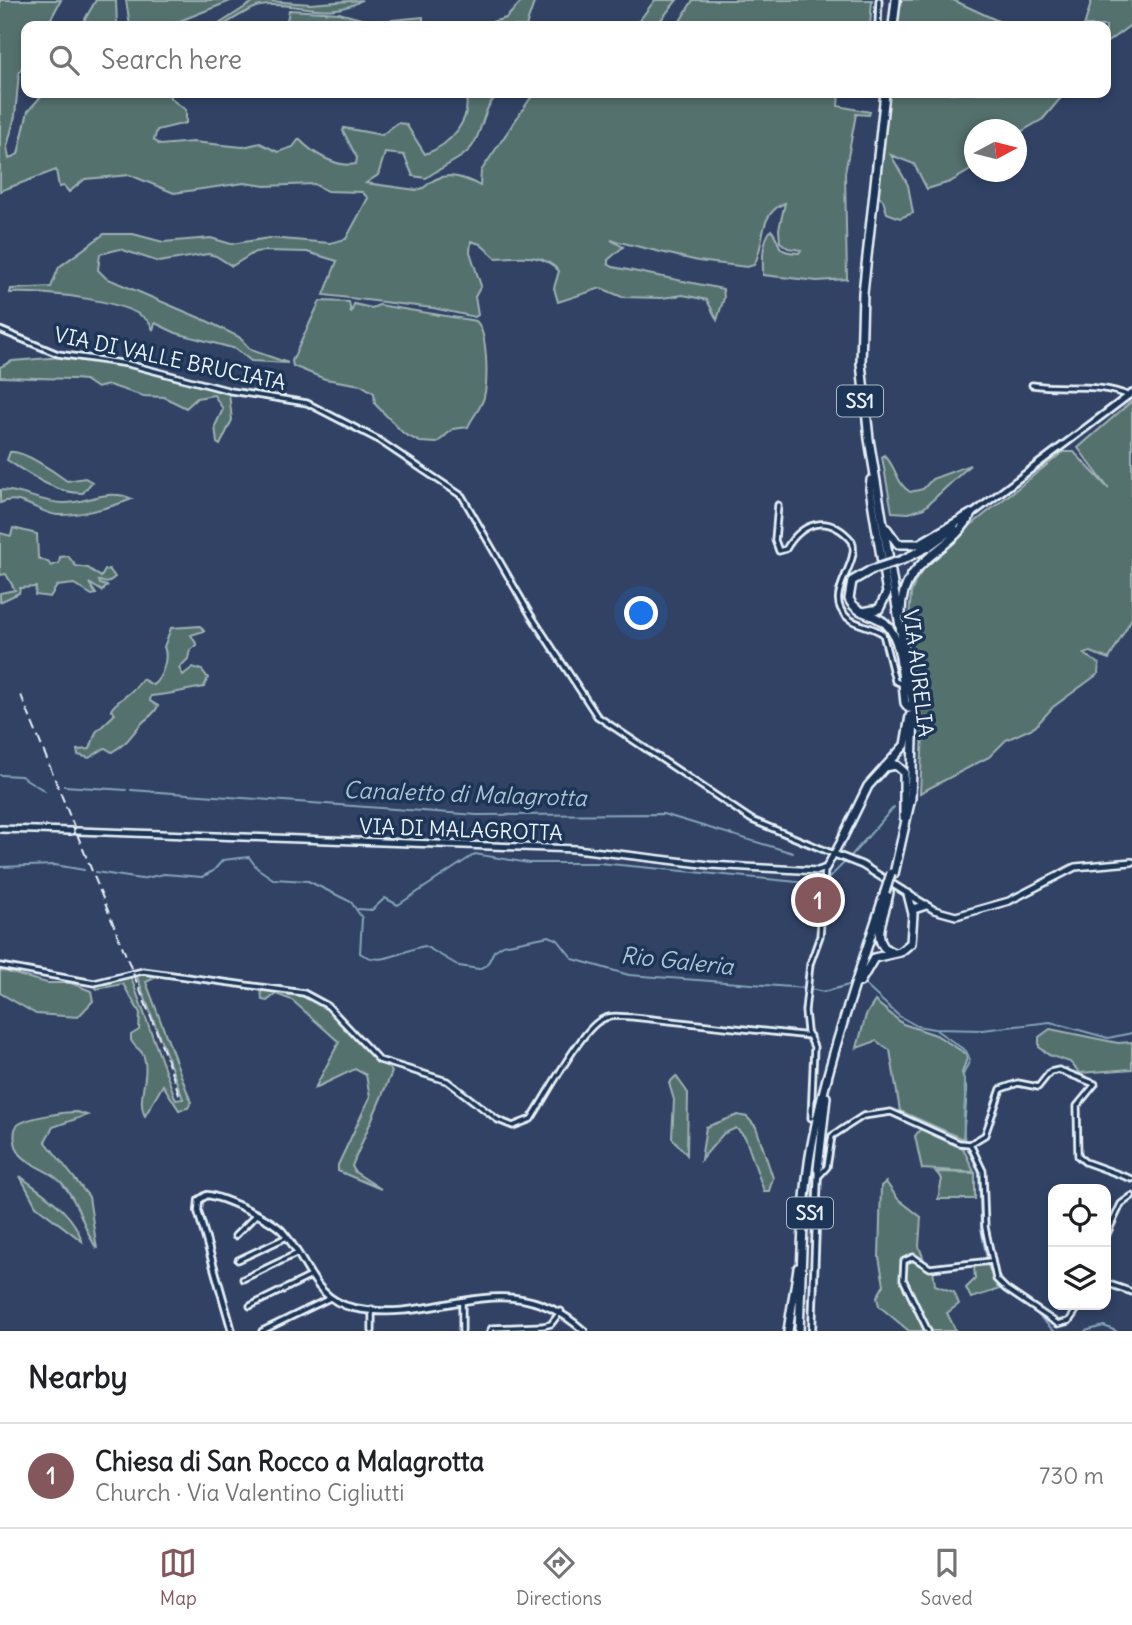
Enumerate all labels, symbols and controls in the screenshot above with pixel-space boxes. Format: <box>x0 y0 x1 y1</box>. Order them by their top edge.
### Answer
search box <box>21 21 1111 98</box>
icon: search <box>45 41 83 79</box>
text: Search here <box>101 43 242 76</box>
north arrow <box>964 119 1027 182</box>
street label: VIA DI VALLE BRUCIATA <box>52 321 288 396</box>
road number: SS1 <box>837 386 883 416</box>
your location <box>624 596 658 630</box>
street label: VIA AURELIA <box>897 608 940 738</box>
water label: Canaletto di Malagrotta <box>343 775 589 812</box>
street label: VIA DI MALAGROTTA <box>359 812 563 847</box>
pin: 1 <box>795 874 841 926</box>
water label: Rio Galeria <box>619 940 737 981</box>
map controls <box>1048 1184 1111 1310</box>
button: locate <box>1048 1184 1111 1247</box>
road number: SS1 <box>787 1198 833 1228</box>
button: layers <box>1048 1247 1111 1310</box>
text: Nearby <box>28 1358 128 1396</box>
text: Chiesa di San Rocco a Malagrotta <box>95 1445 484 1478</box>
text: 1 <box>46 1461 56 1490</box>
text: 730 m <box>1039 1461 1104 1490</box>
text: Church · Via Valentino Cigliutti <box>95 1478 404 1507</box>
tab: Map <box>159 1544 197 1610</box>
tab: Directions <box>516 1544 602 1610</box>
tab: Saved <box>921 1544 973 1610</box>

